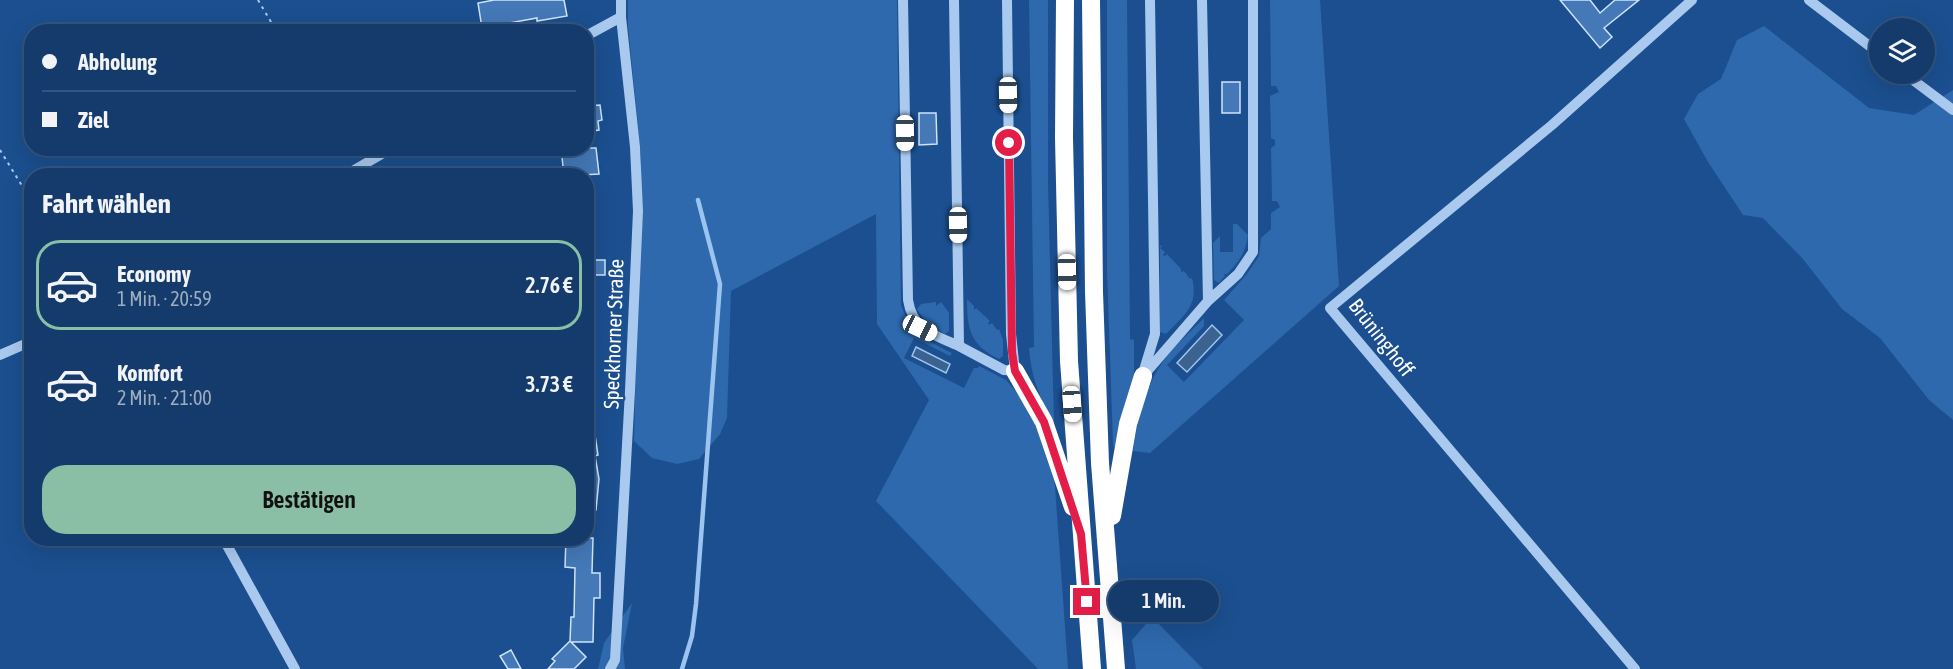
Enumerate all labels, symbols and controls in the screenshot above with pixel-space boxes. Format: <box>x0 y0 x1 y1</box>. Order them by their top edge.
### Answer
map controls <box>1869 18 1935 84</box>
button: layers <box>1869 18 1935 84</box>
text: Abholung <box>78 49 157 75</box>
car <box>999 77 1017 113</box>
text: Ziel <box>78 107 109 133</box>
car <box>896 115 914 151</box>
route start <box>995 129 1022 156</box>
text: Fahrt wählen <box>42 188 171 219</box>
car <box>949 207 967 243</box>
car <box>1058 254 1076 290</box>
icon: car <box>45 258 99 312</box>
street label: Speckhorner Straße <box>598 259 628 409</box>
text: Economy <box>117 261 191 287</box>
text: 2.76 € <box>525 272 573 298</box>
text: 1 Min. · 20:59 <box>117 287 212 310</box>
street label: Brüninghoff <box>1344 293 1420 381</box>
car <box>900 312 940 344</box>
icon: car <box>45 357 99 411</box>
text: Komfort <box>117 360 183 386</box>
text: 3.73 € <box>525 371 573 397</box>
car <box>1062 385 1082 423</box>
text: 2 Min. · 21:00 <box>117 386 212 409</box>
button: Bestätigen <box>42 465 576 534</box>
callout: 1 Min. <box>1108 581 1219 623</box>
route end <box>1073 588 1100 615</box>
text: 1 Min. <box>1142 589 1185 612</box>

